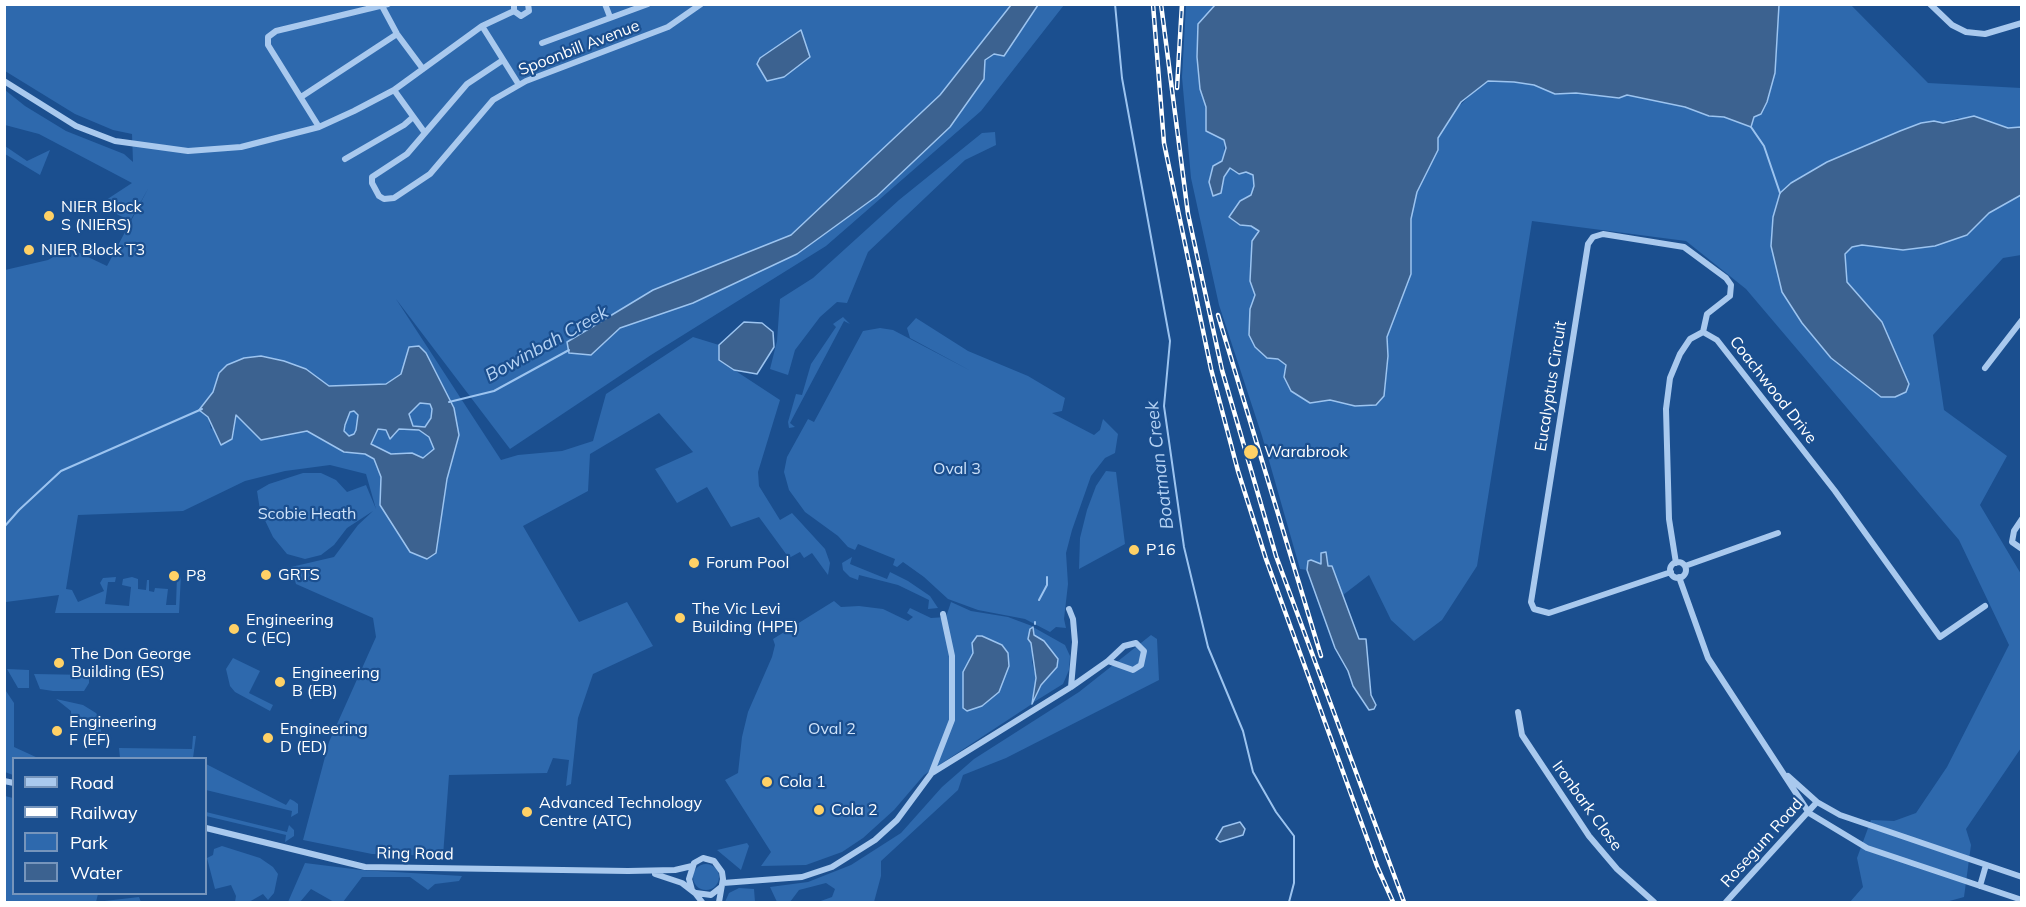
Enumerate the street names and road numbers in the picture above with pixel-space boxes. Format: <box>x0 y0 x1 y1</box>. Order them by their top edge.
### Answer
street label: Spoonbill Avenue <box>516 16 642 80</box>
street label: Eucalyptus Circuit <box>1531 319 1571 453</box>
street label: Coachwood Drive <box>1725 333 1821 447</box>
street label: Ironbark Close <box>1548 757 1626 855</box>
street label: Rosegum Road <box>1717 795 1807 891</box>
street label: Ring Road <box>376 844 454 864</box>

